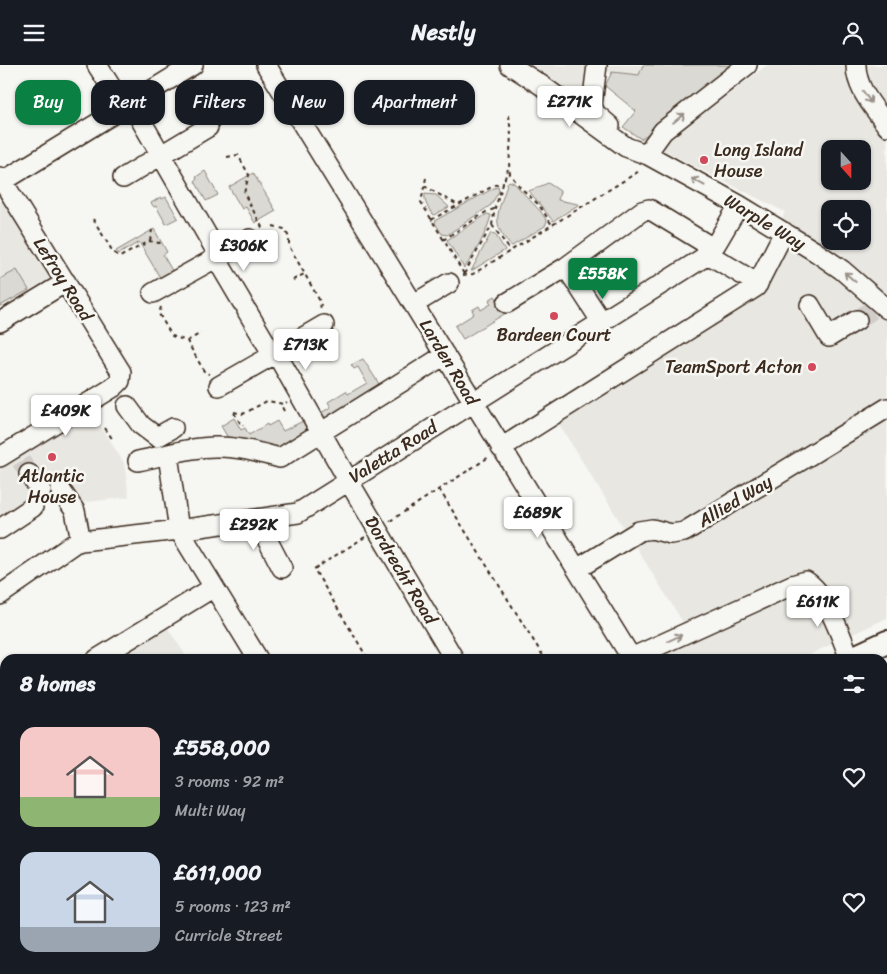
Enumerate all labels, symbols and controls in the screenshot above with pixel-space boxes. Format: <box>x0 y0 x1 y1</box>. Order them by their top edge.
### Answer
text: Nestly <box>412 13 475 52</box>
icon: menu <box>20 19 48 47</box>
icon: person <box>839 19 867 47</box>
chip: Buy <box>15 80 81 125</box>
chip: Rent <box>91 80 165 125</box>
chip: Filters <box>175 80 264 125</box>
chip: New <box>274 80 344 125</box>
chip: Apartment <box>354 80 475 125</box>
pin: £271K <box>535 85 605 128</box>
text: £271K <box>548 87 592 116</box>
one-way arrow <box>862 90 872 104</box>
one-way arrow <box>672 113 685 124</box>
place label: Long Island House <box>714 134 804 187</box>
north arrow <box>821 140 871 190</box>
map controls <box>821 140 871 250</box>
marker: Long Island House <box>698 154 710 166</box>
one-way arrow <box>690 177 705 187</box>
street label: Warple Way <box>718 185 813 260</box>
button: locate <box>821 200 871 250</box>
pin: £306K <box>209 229 279 272</box>
street label: Lefroy Road <box>24 231 102 329</box>
text: £306K <box>221 231 267 260</box>
pin: £558K <box>568 257 638 300</box>
text: £558K <box>579 259 627 288</box>
one-way arrow <box>844 272 857 283</box>
marker: Bardeen Court <box>548 310 560 322</box>
street label: Larden Road <box>410 312 488 413</box>
place label: Bardeen Court <box>497 319 612 351</box>
pin: £713K <box>271 329 341 371</box>
text: £713K <box>285 330 328 359</box>
place label: TeamSport Acton <box>665 351 802 383</box>
marker: TeamSport Acton <box>806 361 818 373</box>
pin: £409K <box>31 395 101 437</box>
text: £409K <box>42 396 90 425</box>
street label: Valetta Road <box>342 411 445 492</box>
marker: Atlantic House <box>46 451 58 463</box>
place label: Atlantic House <box>18 460 85 513</box>
street label: Allied Way <box>690 466 779 537</box>
pin: £689K <box>503 497 573 539</box>
text: £689K <box>515 498 561 527</box>
pin: £292K <box>219 509 289 551</box>
street label: Dordrecht Road <box>356 509 447 632</box>
text: £292K <box>231 510 277 539</box>
pin: £611K <box>783 585 853 628</box>
text: £611K <box>797 587 839 616</box>
one-way arrow <box>667 632 682 642</box>
text: 8 homes <box>20 665 95 703</box>
icon: filters <box>840 670 868 698</box>
text: £558,000 <box>175 729 270 767</box>
icon: home <box>60 747 120 807</box>
icon: heart <box>840 763 868 791</box>
text: 3 rooms · 92 m² <box>175 767 284 796</box>
text: Multi Way <box>175 796 246 825</box>
text: £611,000 <box>175 854 262 892</box>
icon: home <box>60 872 120 932</box>
icon: heart <box>840 888 868 916</box>
text: 5 rooms · 123 m² <box>175 892 291 921</box>
text: Curricle Street <box>175 921 283 950</box>

